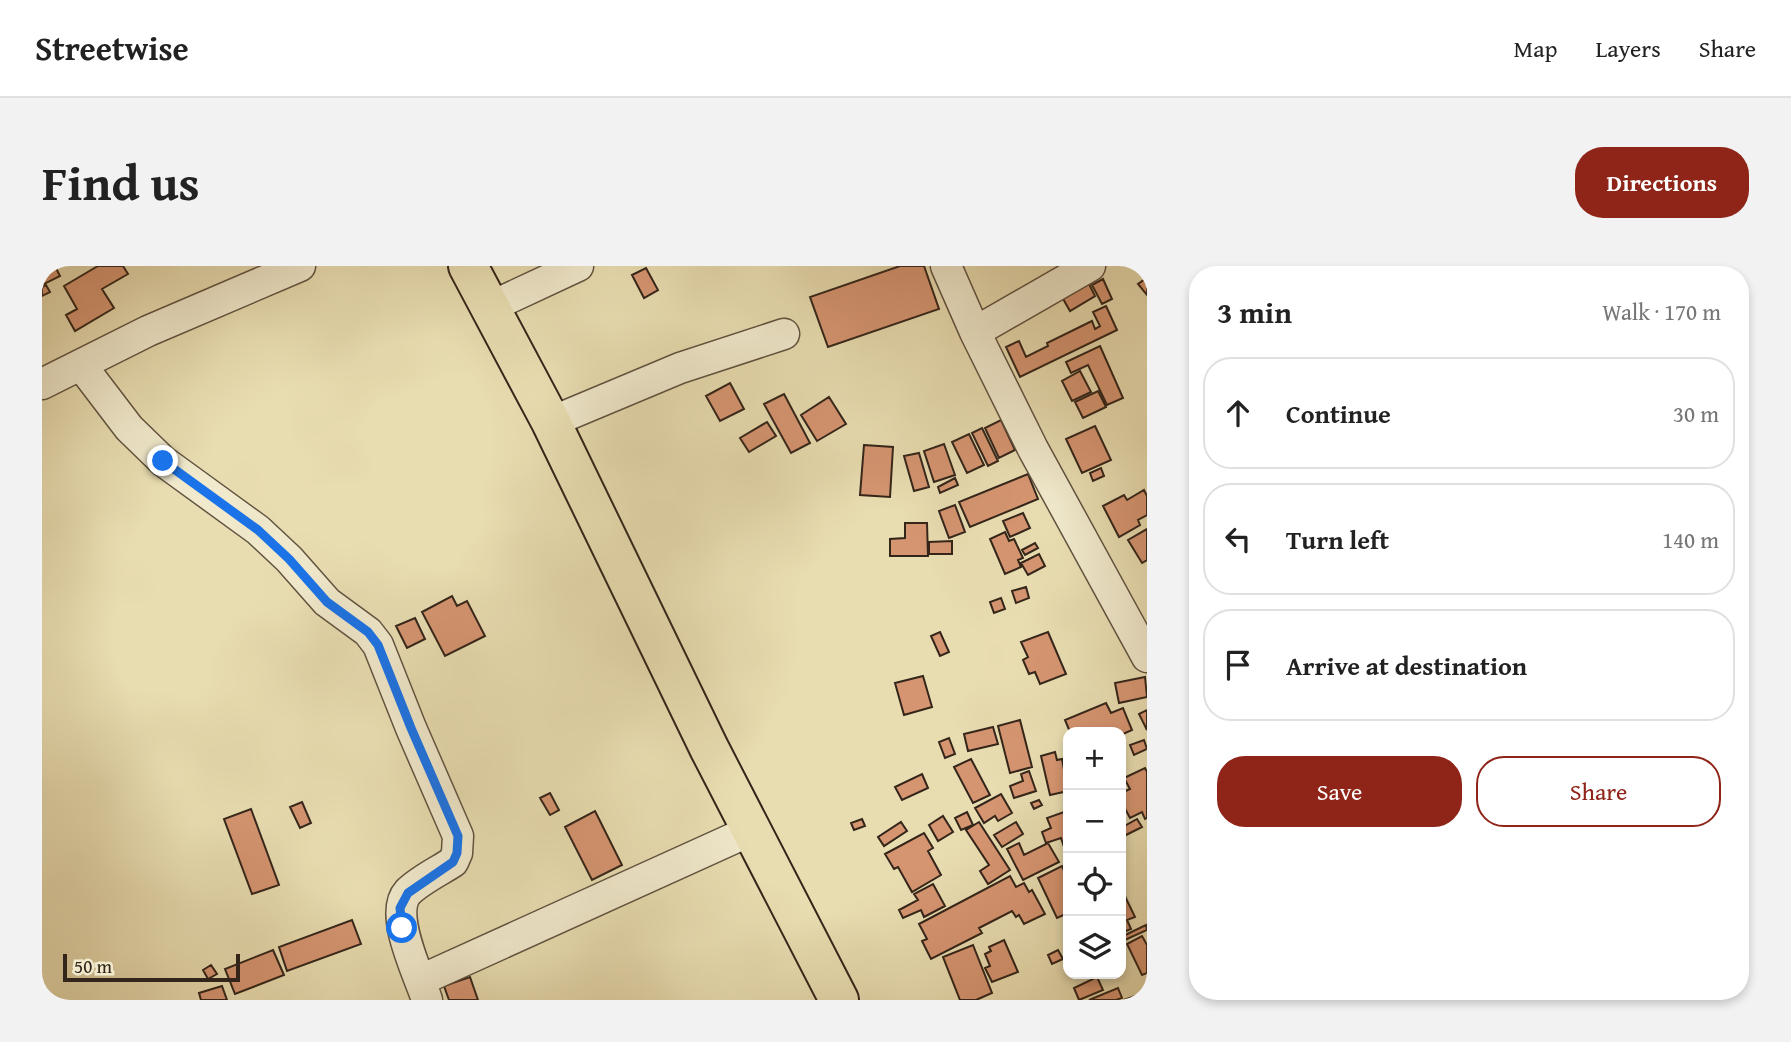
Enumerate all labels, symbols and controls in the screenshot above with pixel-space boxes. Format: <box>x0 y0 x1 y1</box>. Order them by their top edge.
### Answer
text: Streetwise <box>35 24 189 72</box>
text: Map <box>1514 31 1557 66</box>
text: Layers <box>1595 31 1661 66</box>
text: Share <box>1699 31 1756 66</box>
text: Find us <box>42 146 200 218</box>
button: Directions <box>1575 147 1749 218</box>
text: 3 min <box>1217 290 1292 334</box>
text: Walk · 170 m <box>1602 295 1721 328</box>
icon: ahead <box>1219 394 1257 432</box>
text: Continue <box>1286 394 1391 433</box>
text: 30 m <box>1673 397 1719 430</box>
route end <box>147 445 178 476</box>
icon: left <box>1219 520 1257 558</box>
text: Turn left <box>1286 520 1389 559</box>
text: 140 m <box>1662 523 1719 556</box>
icon: arrive <box>1219 646 1257 684</box>
text: Arrive at destination <box>1286 646 1527 685</box>
map controls <box>1063 727 1126 979</box>
button: + <box>1063 727 1126 790</box>
button: Save <box>1217 756 1462 827</box>
button: Share <box>1476 756 1721 827</box>
button: − <box>1063 790 1126 853</box>
button: locate <box>1063 853 1126 916</box>
route start <box>386 912 417 943</box>
button: layers <box>1063 916 1126 979</box>
scale bar <box>63 951 240 983</box>
text: 50 m <box>74 952 112 980</box>

